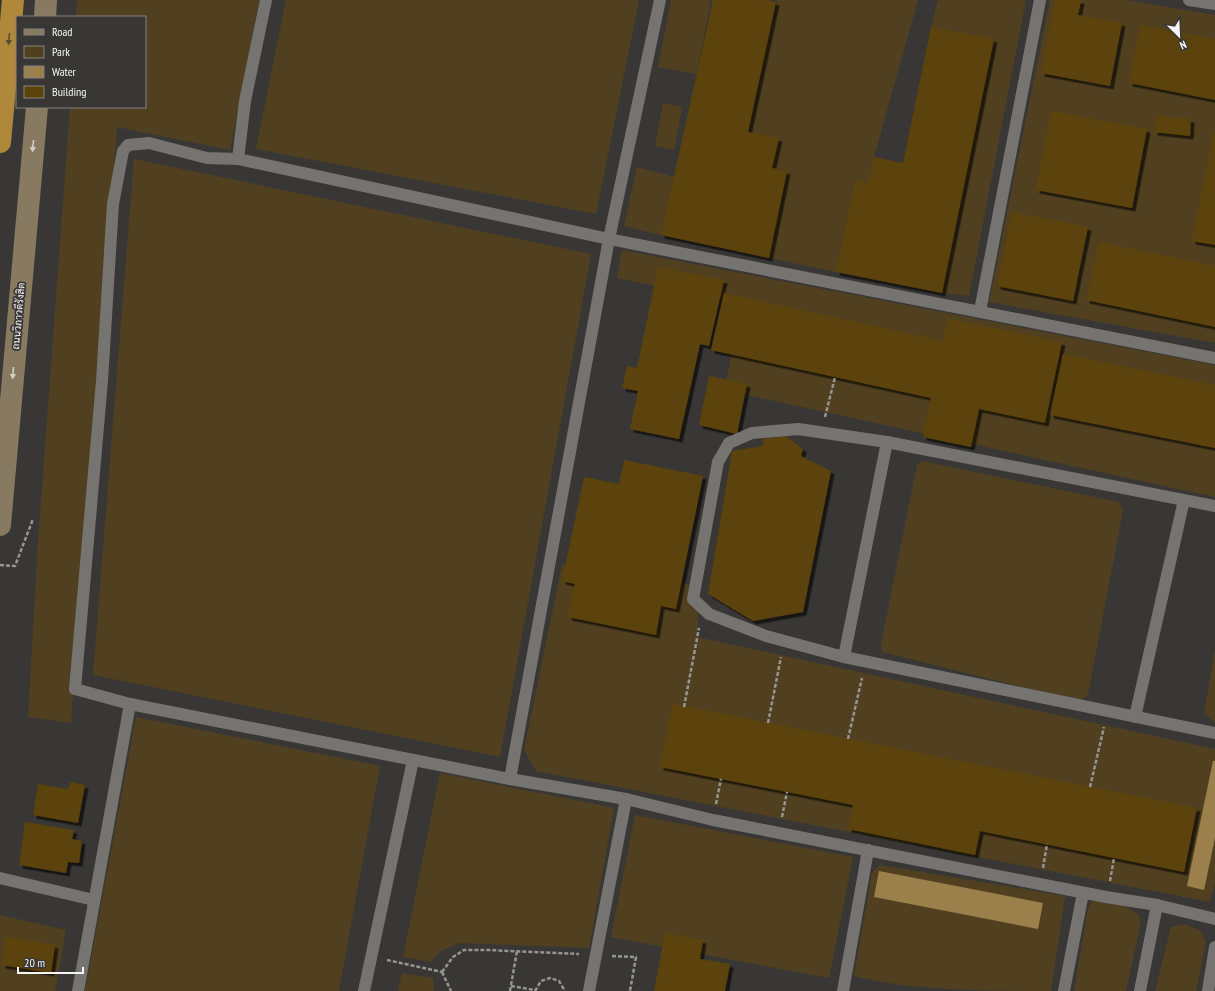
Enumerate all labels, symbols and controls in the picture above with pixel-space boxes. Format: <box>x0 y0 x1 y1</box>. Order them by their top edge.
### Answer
legend <box>16 16 146 108</box>
north arrow <box>1159 16 1199 56</box>
text: Road <box>52 24 72 39</box>
one-way arrow <box>6 33 13 45</box>
text: N <box>1177 38 1189 53</box>
text: Park <box>52 44 70 59</box>
text: Water <box>52 64 77 79</box>
text: Building <box>52 84 87 99</box>
one-way arrow <box>30 140 37 152</box>
street label: ถนนวิภาวดีรังสิต <box>9 282 28 350</box>
one-way arrow <box>10 367 17 379</box>
scale bar <box>18 949 83 975</box>
text: 20 m <box>24 955 45 970</box>

